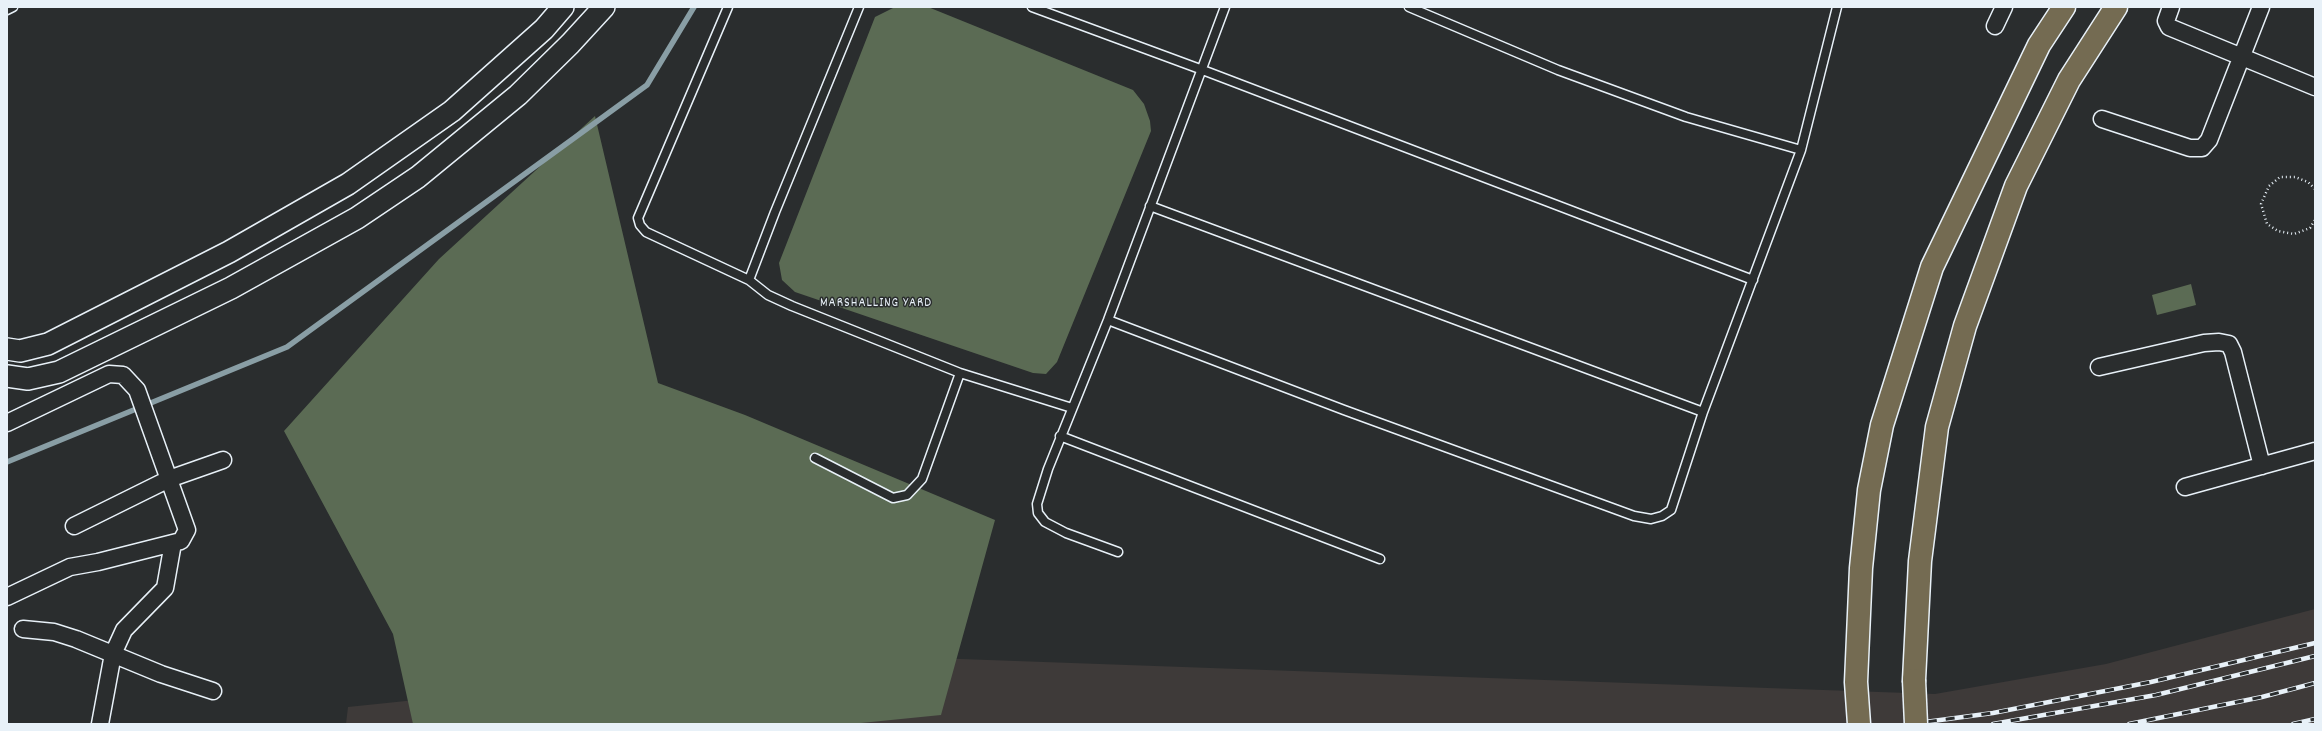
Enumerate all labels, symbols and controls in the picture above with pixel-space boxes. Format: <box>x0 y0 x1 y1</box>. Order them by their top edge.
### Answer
district label: MARSHALLING YARD <box>820 296 932 312</box>

